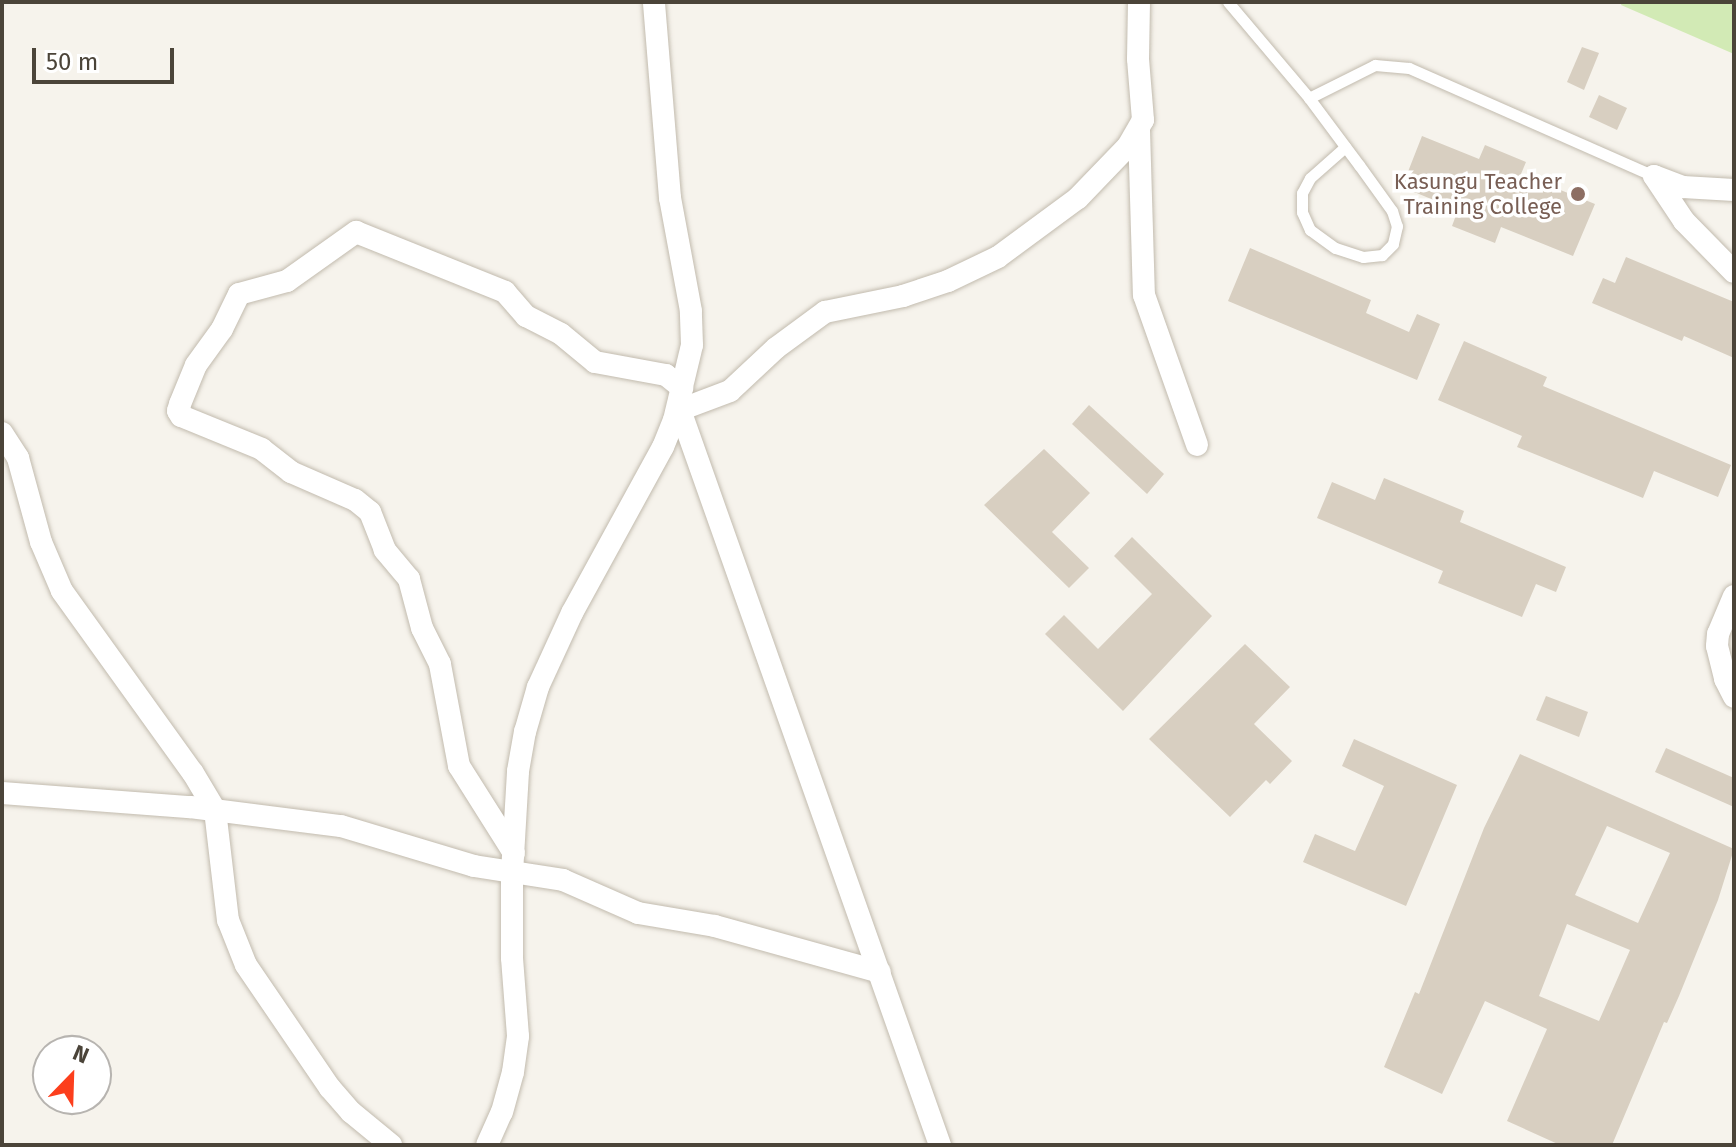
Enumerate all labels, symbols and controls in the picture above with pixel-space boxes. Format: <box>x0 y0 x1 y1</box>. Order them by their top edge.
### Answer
scale bar <box>36 32 178 82</box>
text: 50 m <box>46 48 98 76</box>
place label: Kasungu Teacher Training College <box>1394 168 1562 220</box>
marker: Kasungu Teacher Training College <box>1569 185 1587 203</box>
north arrow <box>32 1035 112 1115</box>
text: N <box>69 1039 93 1070</box>

